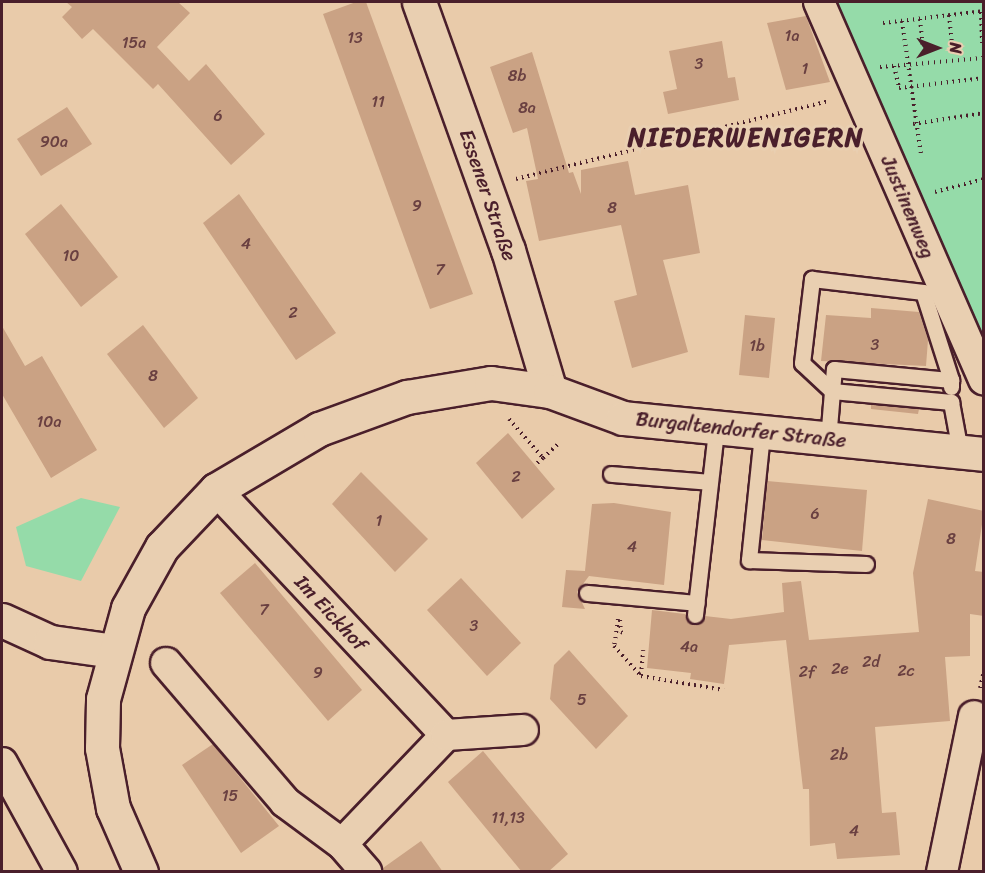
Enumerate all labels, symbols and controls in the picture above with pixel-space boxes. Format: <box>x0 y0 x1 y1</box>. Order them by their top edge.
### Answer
north arrow <box>907 18 967 78</box>
house number: 1a <box>785 26 799 46</box>
house number: 13 <box>347 28 363 48</box>
house number: 15a <box>122 33 146 53</box>
text: N <box>941 42 970 54</box>
house number: 3 <box>695 54 703 74</box>
house number: 1 <box>802 59 808 79</box>
house number: 8b <box>508 66 526 86</box>
house number: 11 <box>371 92 385 112</box>
house number: 8a <box>518 98 536 118</box>
house number: 6 <box>213 106 223 126</box>
district label: NIEDERWENIGERN <box>629 122 863 154</box>
street label: Essener Straße <box>454 126 522 264</box>
house number: 90a <box>40 132 68 152</box>
street label: Justinenweg <box>876 152 940 262</box>
house number: 9 <box>412 196 422 216</box>
house number: 8 <box>607 198 617 218</box>
house number: 4 <box>241 234 251 254</box>
house number: 10 <box>63 246 79 266</box>
house number: 7 <box>435 260 445 280</box>
house number: 2 <box>288 303 298 323</box>
house number: 3 <box>871 335 879 355</box>
house number: 1b <box>749 336 765 356</box>
house number: 8 <box>148 366 158 386</box>
street label: Burgaltendorfer Straße <box>635 407 847 453</box>
house number: 10a <box>36 412 62 432</box>
house number: 2 <box>511 467 521 487</box>
house number: 6 <box>810 504 820 524</box>
house number: 1 <box>376 511 382 531</box>
house number: 8 <box>946 529 956 549</box>
house number: 4 <box>627 537 637 557</box>
street label: Im Eickhof <box>290 570 372 656</box>
house number: 7 <box>259 600 269 620</box>
house number: 3 <box>470 616 478 636</box>
house number: 4a <box>680 637 698 657</box>
house number: 2d <box>862 652 880 672</box>
house number: 2e <box>831 659 849 679</box>
house number: 2c <box>897 661 915 681</box>
house number: 2f <box>799 662 815 682</box>
house number: 9 <box>313 663 323 683</box>
house number: 5 <box>577 690 587 710</box>
house number: 2b <box>830 745 848 765</box>
house number: 15 <box>222 786 238 806</box>
house number: 11,13 <box>491 808 525 828</box>
house number: 4 <box>849 821 859 841</box>

